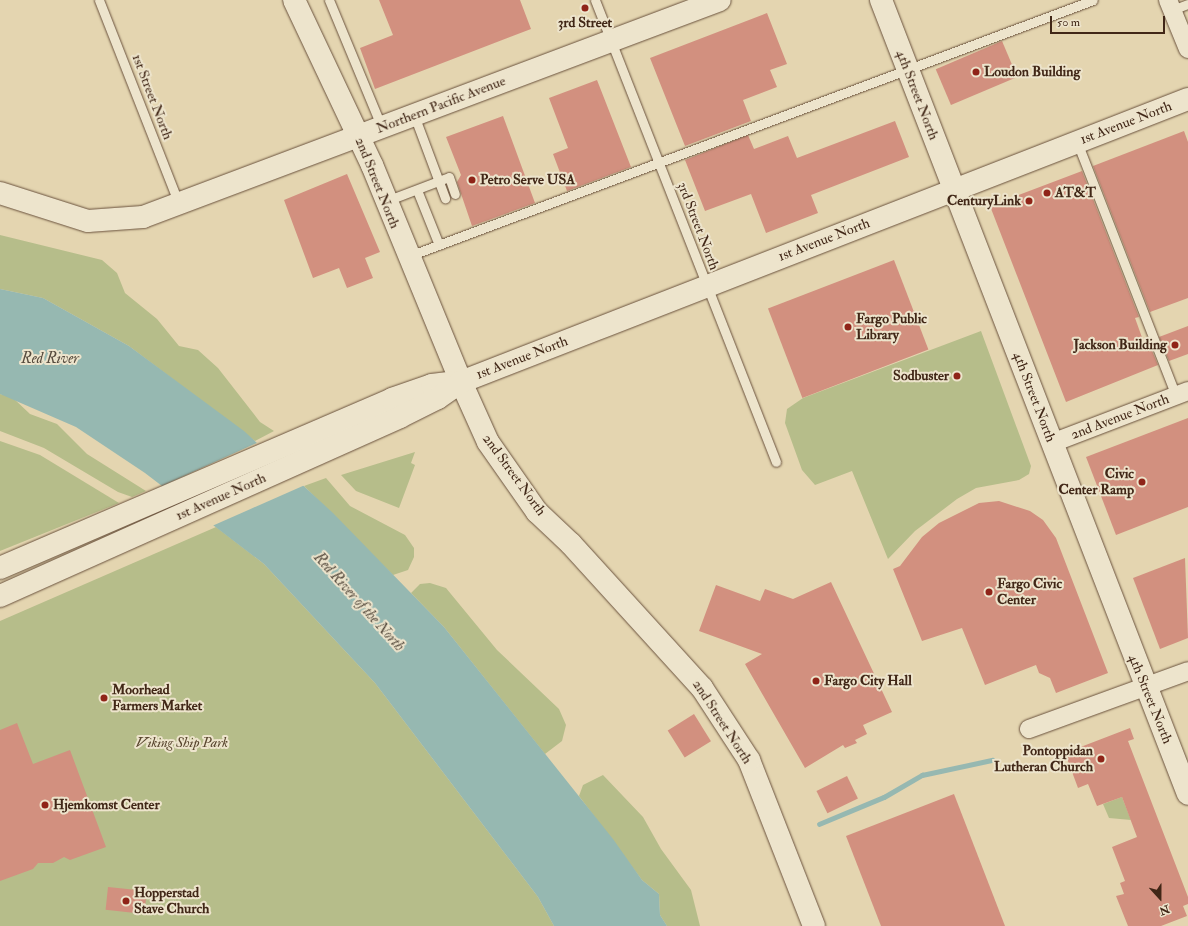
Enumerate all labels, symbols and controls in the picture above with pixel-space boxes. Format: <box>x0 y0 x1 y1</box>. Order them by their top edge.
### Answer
marker: 3rd Street <box>580 3 590 13</box>
scale bar <box>1052 8 1167 34</box>
place label: 3rd Street <box>558 15 612 31</box>
text: 50 m <box>1057 15 1080 30</box>
street label: 4th Street North <box>892 48 942 142</box>
street label: 1st Street North <box>128 52 176 142</box>
place label: Loudon Building <box>984 64 1080 80</box>
marker: Loudon Building <box>971 67 981 77</box>
street label: Northern Pacific Avenue <box>374 73 508 137</box>
street label: 1st Avenue North <box>1078 98 1174 148</box>
street label: 2nd Street North <box>351 135 403 231</box>
place label: Petro Serve USA <box>480 172 575 188</box>
marker: Petro Serve USA <box>467 175 477 185</box>
street label: 3rd Street North <box>673 180 723 272</box>
place label: AT&T <box>1055 185 1096 201</box>
marker: AT&T <box>1042 188 1052 198</box>
place label: CenturyLink <box>947 193 1021 209</box>
marker: CenturyLink <box>1024 196 1034 206</box>
street label: 1st Avenue North <box>776 215 872 265</box>
place label: Fargo Public Library <box>856 311 927 344</box>
marker: Fargo Public Library <box>843 322 853 332</box>
street label: 1st Avenue North <box>474 333 570 383</box>
place label: Jackson Building <box>1074 337 1167 353</box>
marker: Jackson Building <box>1170 340 1180 350</box>
water label: Red River <box>21 350 79 368</box>
street label: 4th Street North <box>1009 350 1059 444</box>
place label: Sodbuster <box>893 368 949 384</box>
marker: Sodbuster <box>952 371 962 381</box>
street label: 2nd Avenue North <box>1069 391 1171 443</box>
street label: 2nd Street North <box>479 431 549 519</box>
place label: Civic Center Ramp <box>1059 466 1134 498</box>
street label: 1st Avenue North <box>173 470 269 524</box>
marker: Civic Center Ramp <box>1137 477 1147 487</box>
water label: Red River of the North <box>310 549 408 655</box>
place label: Fargo Civic Center <box>997 576 1062 608</box>
marker: Fargo Civic Center <box>984 587 994 597</box>
street label: 4th Street North <box>1124 652 1176 746</box>
place label: Fargo City Hall <box>824 673 912 689</box>
marker: Fargo City Hall <box>811 676 821 686</box>
street label: 2nd Street North <box>689 677 755 767</box>
place label: Moorhead Farmers Market <box>112 682 202 714</box>
marker: Moorhead Farmers Market <box>99 693 109 703</box>
park label: Viking Ship Park <box>136 735 228 751</box>
place label: Pontoppidan Lutheran Church <box>994 743 1093 776</box>
marker: Pontoppidan Lutheran Church <box>1096 754 1106 764</box>
place label: Hjemkomst Center <box>53 797 160 813</box>
marker: Hjemkomst Center <box>40 800 50 810</box>
north arrow <box>1140 878 1180 918</box>
place label: Hopperstad Stave Church <box>134 885 209 918</box>
marker: Hopperstad Stave Church <box>121 896 131 906</box>
text: N <box>1158 902 1171 918</box>

